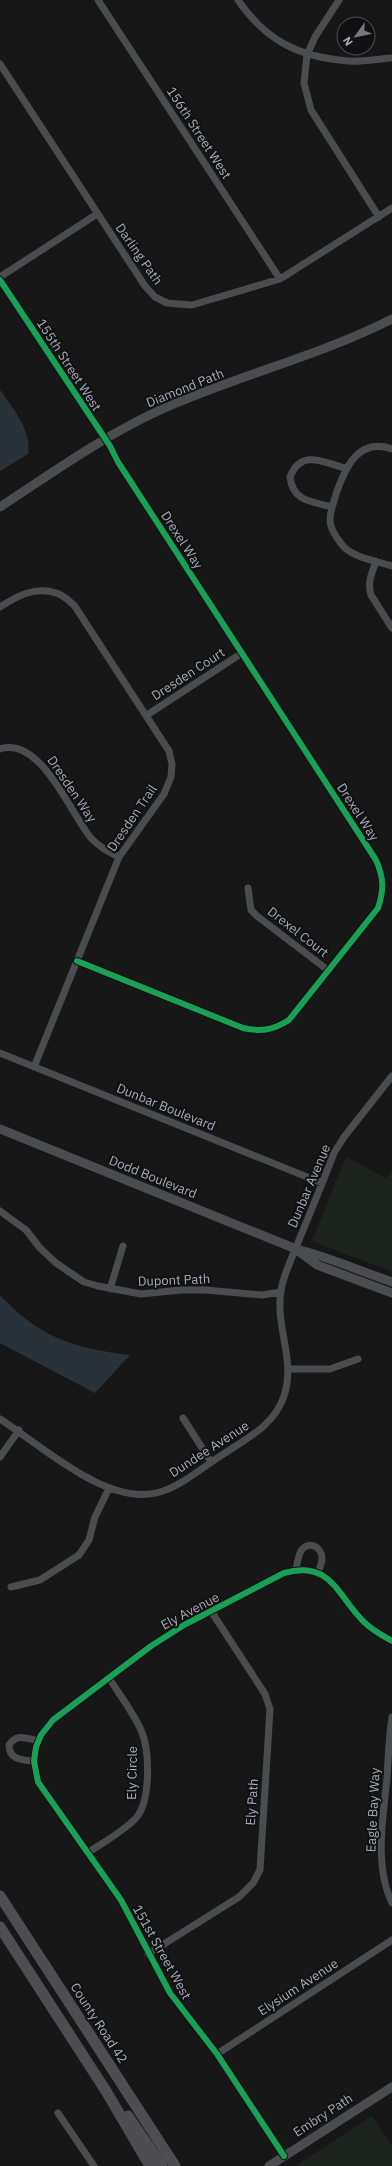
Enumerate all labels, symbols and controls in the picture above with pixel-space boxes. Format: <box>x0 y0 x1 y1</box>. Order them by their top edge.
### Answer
north arrow <box>336 16 376 56</box>
text: N <box>340 34 356 49</box>
street label: 156th Street West <box>163 84 235 182</box>
street label: Darling Path <box>112 220 166 288</box>
street label: 155th Street West <box>33 316 105 414</box>
street label: Diamond Path <box>144 365 226 411</box>
street label: Drexel Way <box>157 508 207 572</box>
street label: Dresden Court <box>148 644 228 704</box>
street label: Dresden Way <box>43 752 101 826</box>
street label: Drexel Way <box>333 780 383 844</box>
street label: Dresden Trail <box>103 781 161 855</box>
street label: Drexel Court <box>264 903 332 961</box>
street label: Dunbar Boulevard <box>114 1079 218 1135</box>
street label: Dunbar Avenue <box>284 1142 334 1230</box>
street label: Dodd Boulevard <box>107 1152 199 1202</box>
street label: Dupont Path <box>137 1270 211 1290</box>
street label: Dundee Avenue <box>166 1417 252 1481</box>
street label: Ely Avenue <box>158 1588 222 1634</box>
street label: Ely Circle <box>123 1746 141 1800</box>
street label: Eagle Bay Way <box>362 1767 384 1853</box>
street label: Ely Path <box>242 1778 262 1826</box>
street label: 151st Street West <box>129 1902 195 2002</box>
street label: Elysium Avenue <box>255 1955 341 2019</box>
street label: County Road 42 <box>67 1979 131 2067</box>
street label: Embry Path <box>290 2089 356 2141</box>

